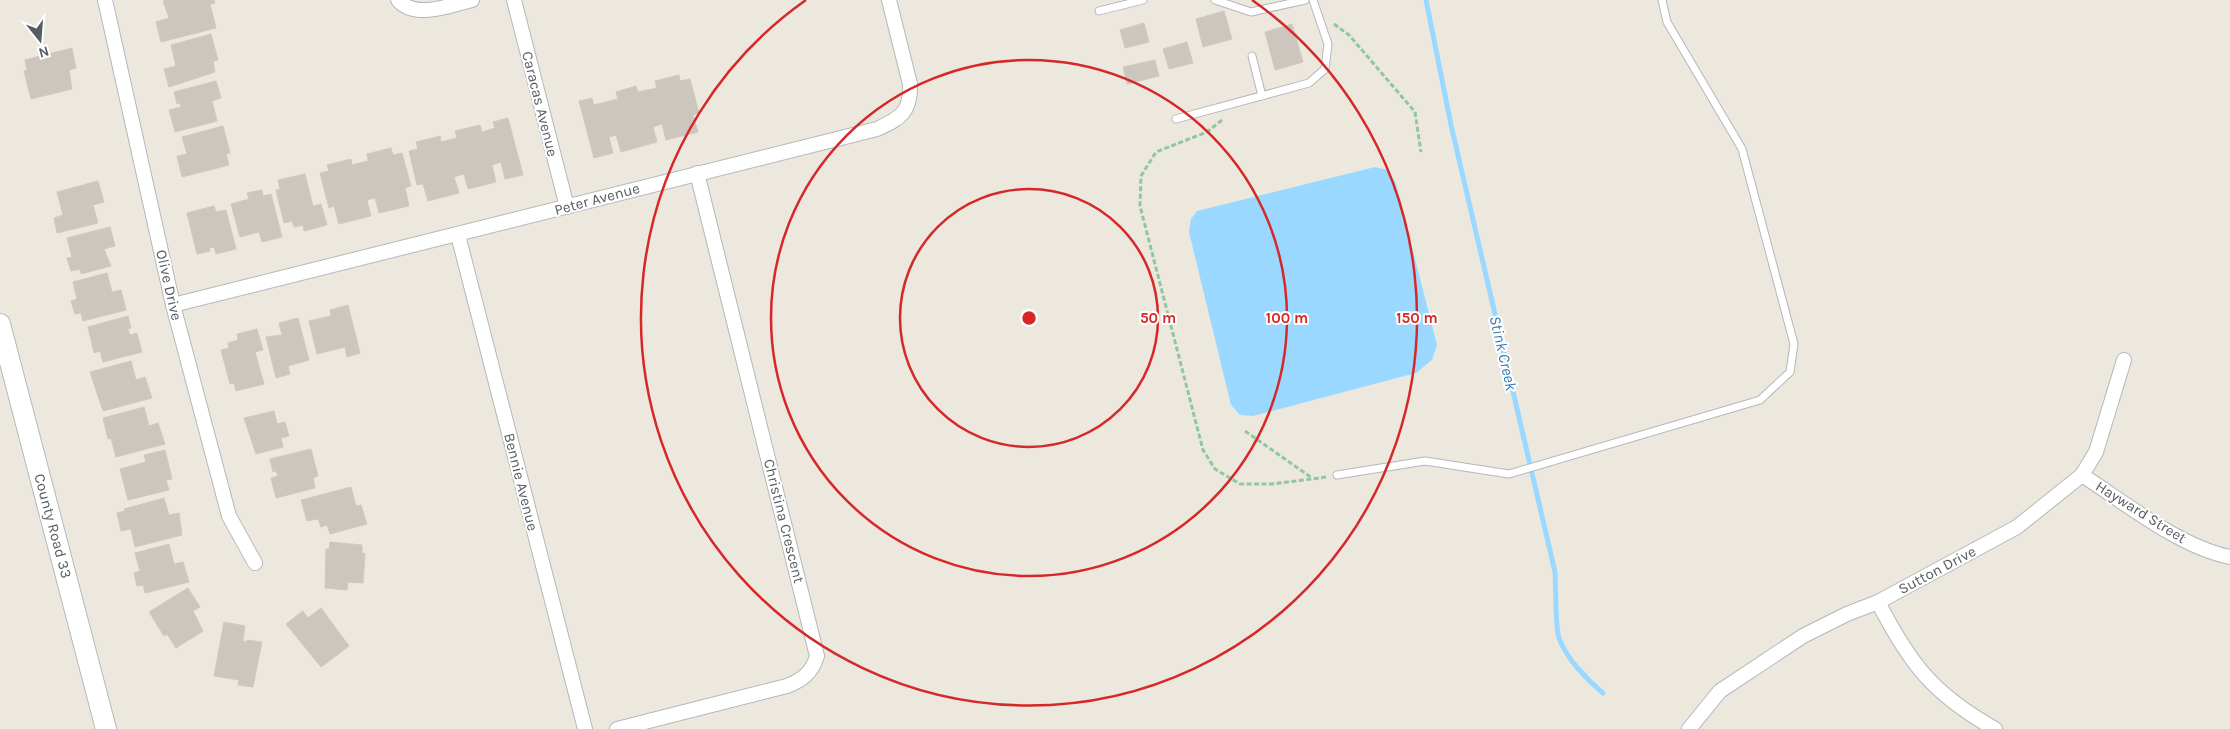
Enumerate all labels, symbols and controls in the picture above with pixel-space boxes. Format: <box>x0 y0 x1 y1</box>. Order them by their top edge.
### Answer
north arrow <box>15 15 65 65</box>
text: N <box>36 42 51 62</box>
street label: Caracas Avenue <box>518 49 562 159</box>
street label: Peter Avenue <box>552 179 642 219</box>
street label: Olive Drive <box>152 248 186 322</box>
centre of rings <box>1020 309 1038 327</box>
text: 50 m <box>1140 309 1176 327</box>
text: 100 m <box>1266 309 1308 327</box>
text: 150 m <box>1396 309 1438 327</box>
water label: Stink Creek <box>1486 314 1522 393</box>
street label: Bennie Avenue <box>500 431 542 533</box>
street label: Christina Crescent <box>760 457 808 585</box>
street label: County Road 33 <box>30 472 76 580</box>
street label: Hayward Street <box>2092 477 2190 547</box>
street label: Sutton Drive <box>1895 542 1979 598</box>

